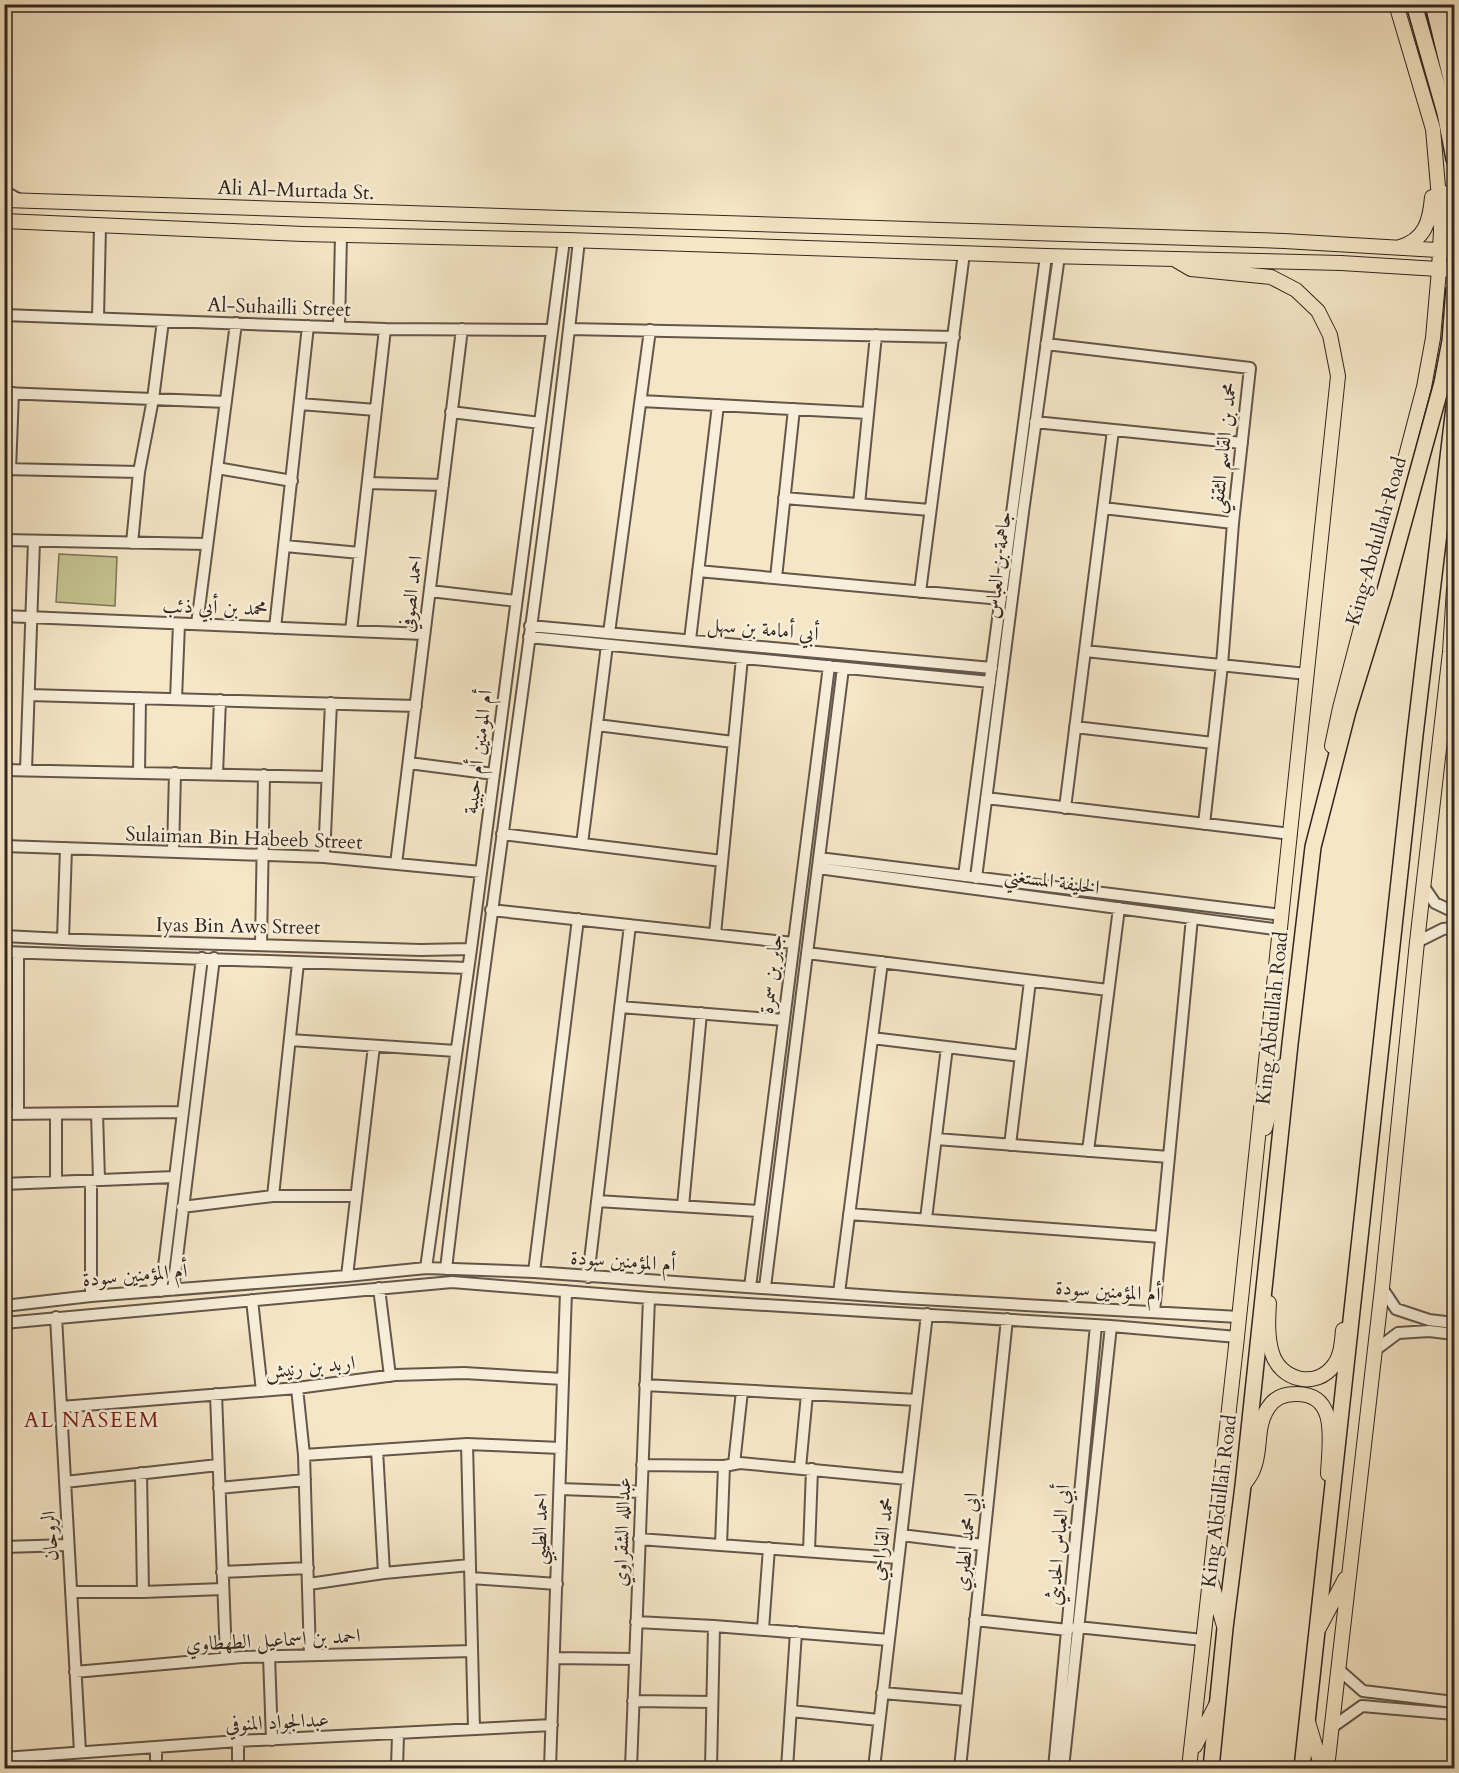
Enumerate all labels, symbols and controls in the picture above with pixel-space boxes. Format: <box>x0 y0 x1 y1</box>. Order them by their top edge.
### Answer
street label: Ali Al-Murtada St. <box>217 174 375 206</box>
street label: Al-Suhailli Street <box>207 291 352 323</box>
street label: محمد بن القاسم الثقفي <box>1203 381 1249 515</box>
street label: King Abdullah Road <box>1339 453 1413 628</box>
street label: جاهمة بن العباس <box>978 510 1018 620</box>
street label: احمد الصوفي <box>393 554 431 634</box>
street label: محمد بن أبي ذئب <box>162 591 268 624</box>
street label: أبي أمامة بن سهل <box>706 610 820 649</box>
street label: أم المومنين أم حبيبة <box>456 688 503 816</box>
street label: Sulaiman Bin Habeeb Street <box>125 820 364 856</box>
street label: الخليفة المستغني <box>1002 861 1101 906</box>
street label: Iyas Bin Aws Street <box>156 911 321 941</box>
street label: King Abdullah Road <box>1249 930 1295 1106</box>
street label: جابر بن سمرة <box>753 933 789 1015</box>
street label: أم المؤمنين سودة <box>569 1243 677 1282</box>
street label: أم المؤمنين سودة <box>81 1256 189 1297</box>
street label: أم المؤمنين سودة <box>1054 1273 1162 1312</box>
street label: اربد بن رنيش <box>264 1349 356 1385</box>
district label: AL NASEEM <box>24 1406 160 1435</box>
street label: King Abdullah Road <box>1195 1413 1243 1589</box>
street label: عبدالله الشقراوي <box>607 1477 639 1587</box>
street label: أبي العباس الحديثي <box>1038 1483 1081 1607</box>
street label: ابي محمد الطبري <box>947 1491 987 1593</box>
street label: احمد الطيبي <box>525 1493 560 1566</box>
street label: محمد القاراحي <box>864 1496 902 1582</box>
street label: الروحان <box>35 1510 65 1562</box>
street label: احمد بن اسماعيل الطهطاوي <box>185 1622 361 1660</box>
street label: عبدالجواد المنوفي <box>224 1706 330 1740</box>

